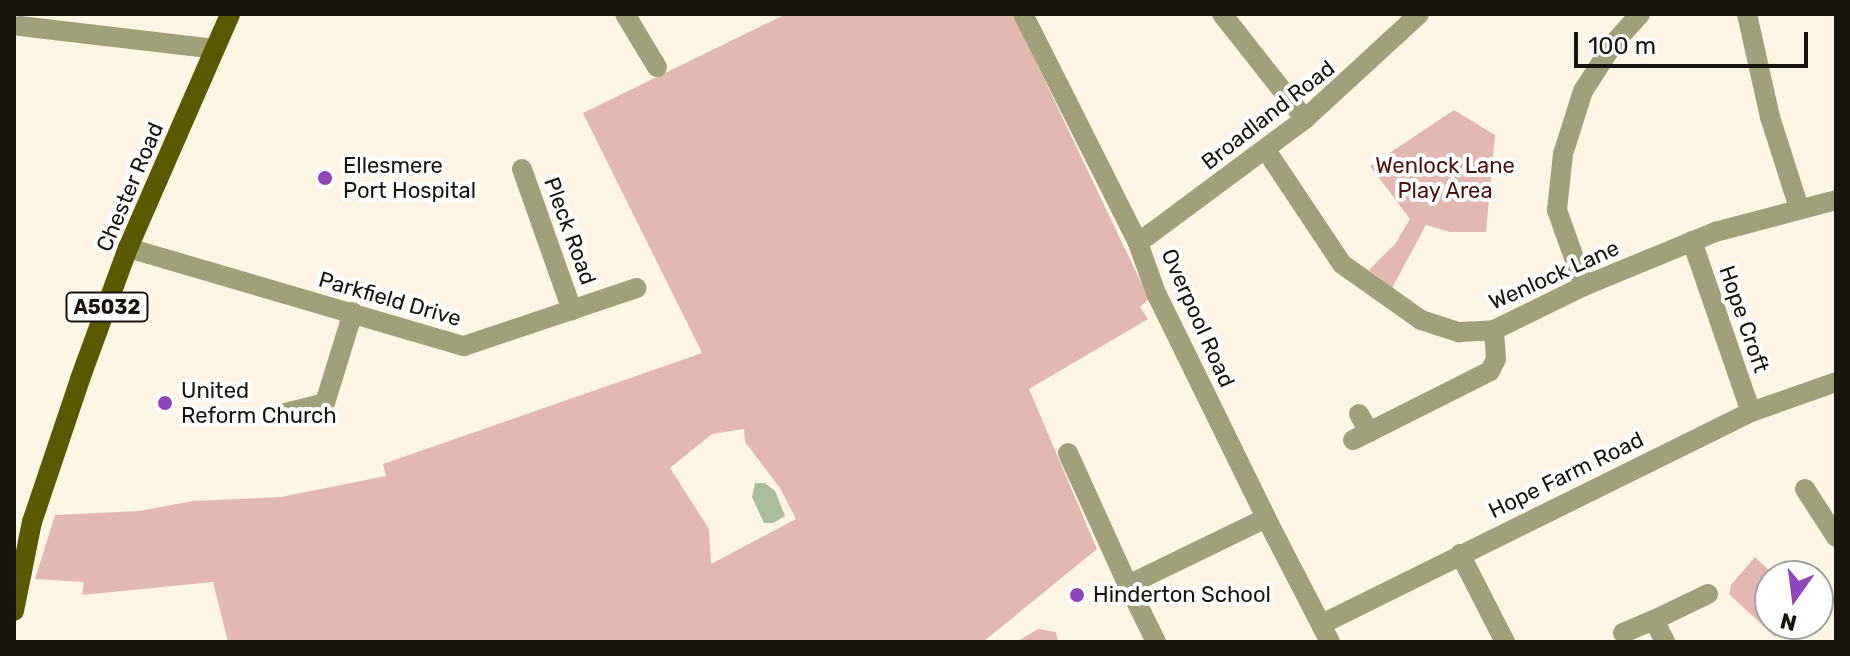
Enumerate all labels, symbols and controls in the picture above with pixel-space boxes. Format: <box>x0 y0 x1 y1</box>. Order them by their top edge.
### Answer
scale bar <box>1578 16 1812 66</box>
text: 100 m <box>1588 32 1656 60</box>
street label: Broadland Road <box>1196 55 1340 175</box>
street label: Chester Road <box>91 118 169 256</box>
place label: Ellesmere Port Hospital <box>343 152 476 204</box>
park label: Wenlock Lane Play Area <box>1375 152 1515 204</box>
marker: Ellesmere Port Hospital <box>314 167 336 189</box>
street label: Pleck Road <box>538 173 602 289</box>
street label: Wenlock Lane <box>1485 234 1623 316</box>
street label: Overpool Road <box>1156 245 1240 391</box>
street label: Hope Croft <box>1713 262 1775 376</box>
street label: Parkfield Drive <box>316 266 464 332</box>
road number: A5032 <box>65 291 149 323</box>
place label: United Reform Church <box>181 377 337 428</box>
marker: United Reform Church <box>156 394 174 412</box>
street label: Hope Farm Road <box>1484 426 1648 524</box>
north arrow <box>1754 560 1834 640</box>
place label: Hinderton School <box>1093 582 1271 608</box>
marker: Hinderton School <box>1068 586 1086 604</box>
text: N <box>1778 607 1800 637</box>

